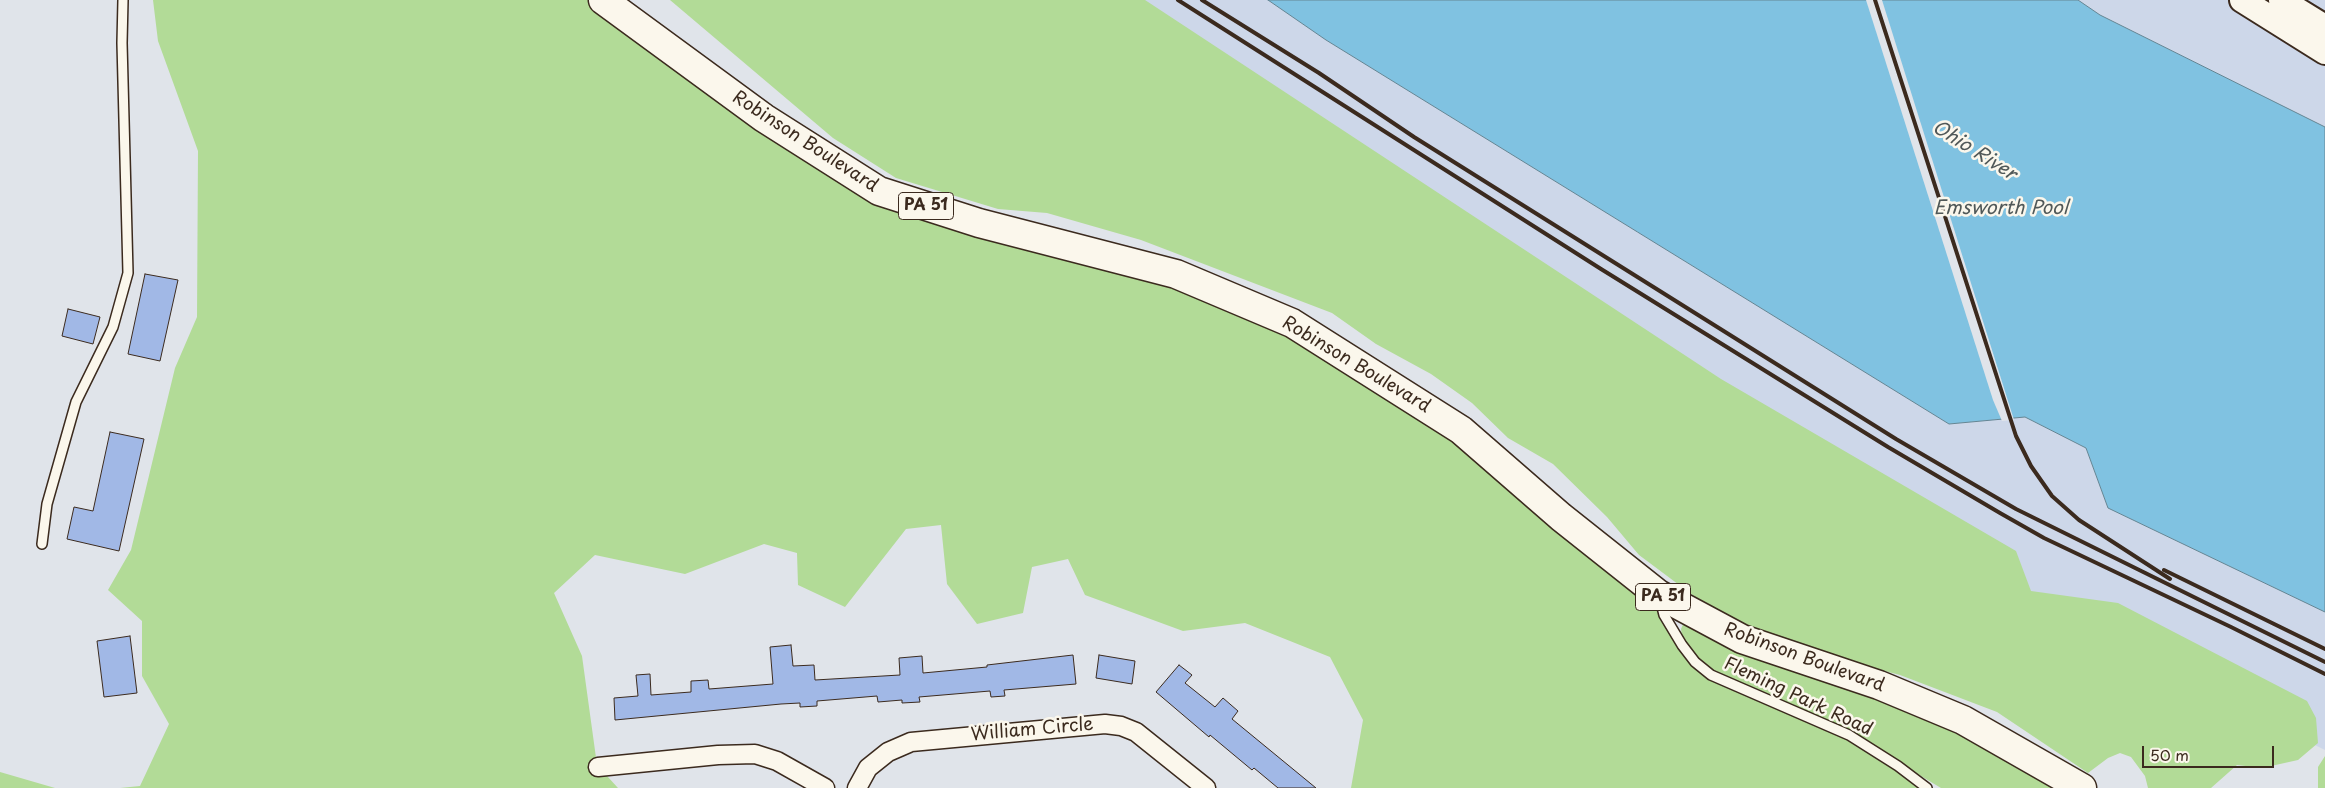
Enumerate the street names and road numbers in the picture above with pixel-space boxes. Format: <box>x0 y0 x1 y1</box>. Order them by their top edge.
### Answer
street label: Robinson Boulevard <box>728 87 882 197</box>
road number: PA 51 <box>898 192 954 220</box>
street label: Robinson Boulevard <box>1278 312 1434 418</box>
road number: PA 51 <box>1636 584 1690 610</box>
street label: Robinson Boulevard <box>1721 619 1887 697</box>
street label: Fleming Park Road <box>1720 653 1876 741</box>
street label: William Circle <box>970 714 1094 746</box>

